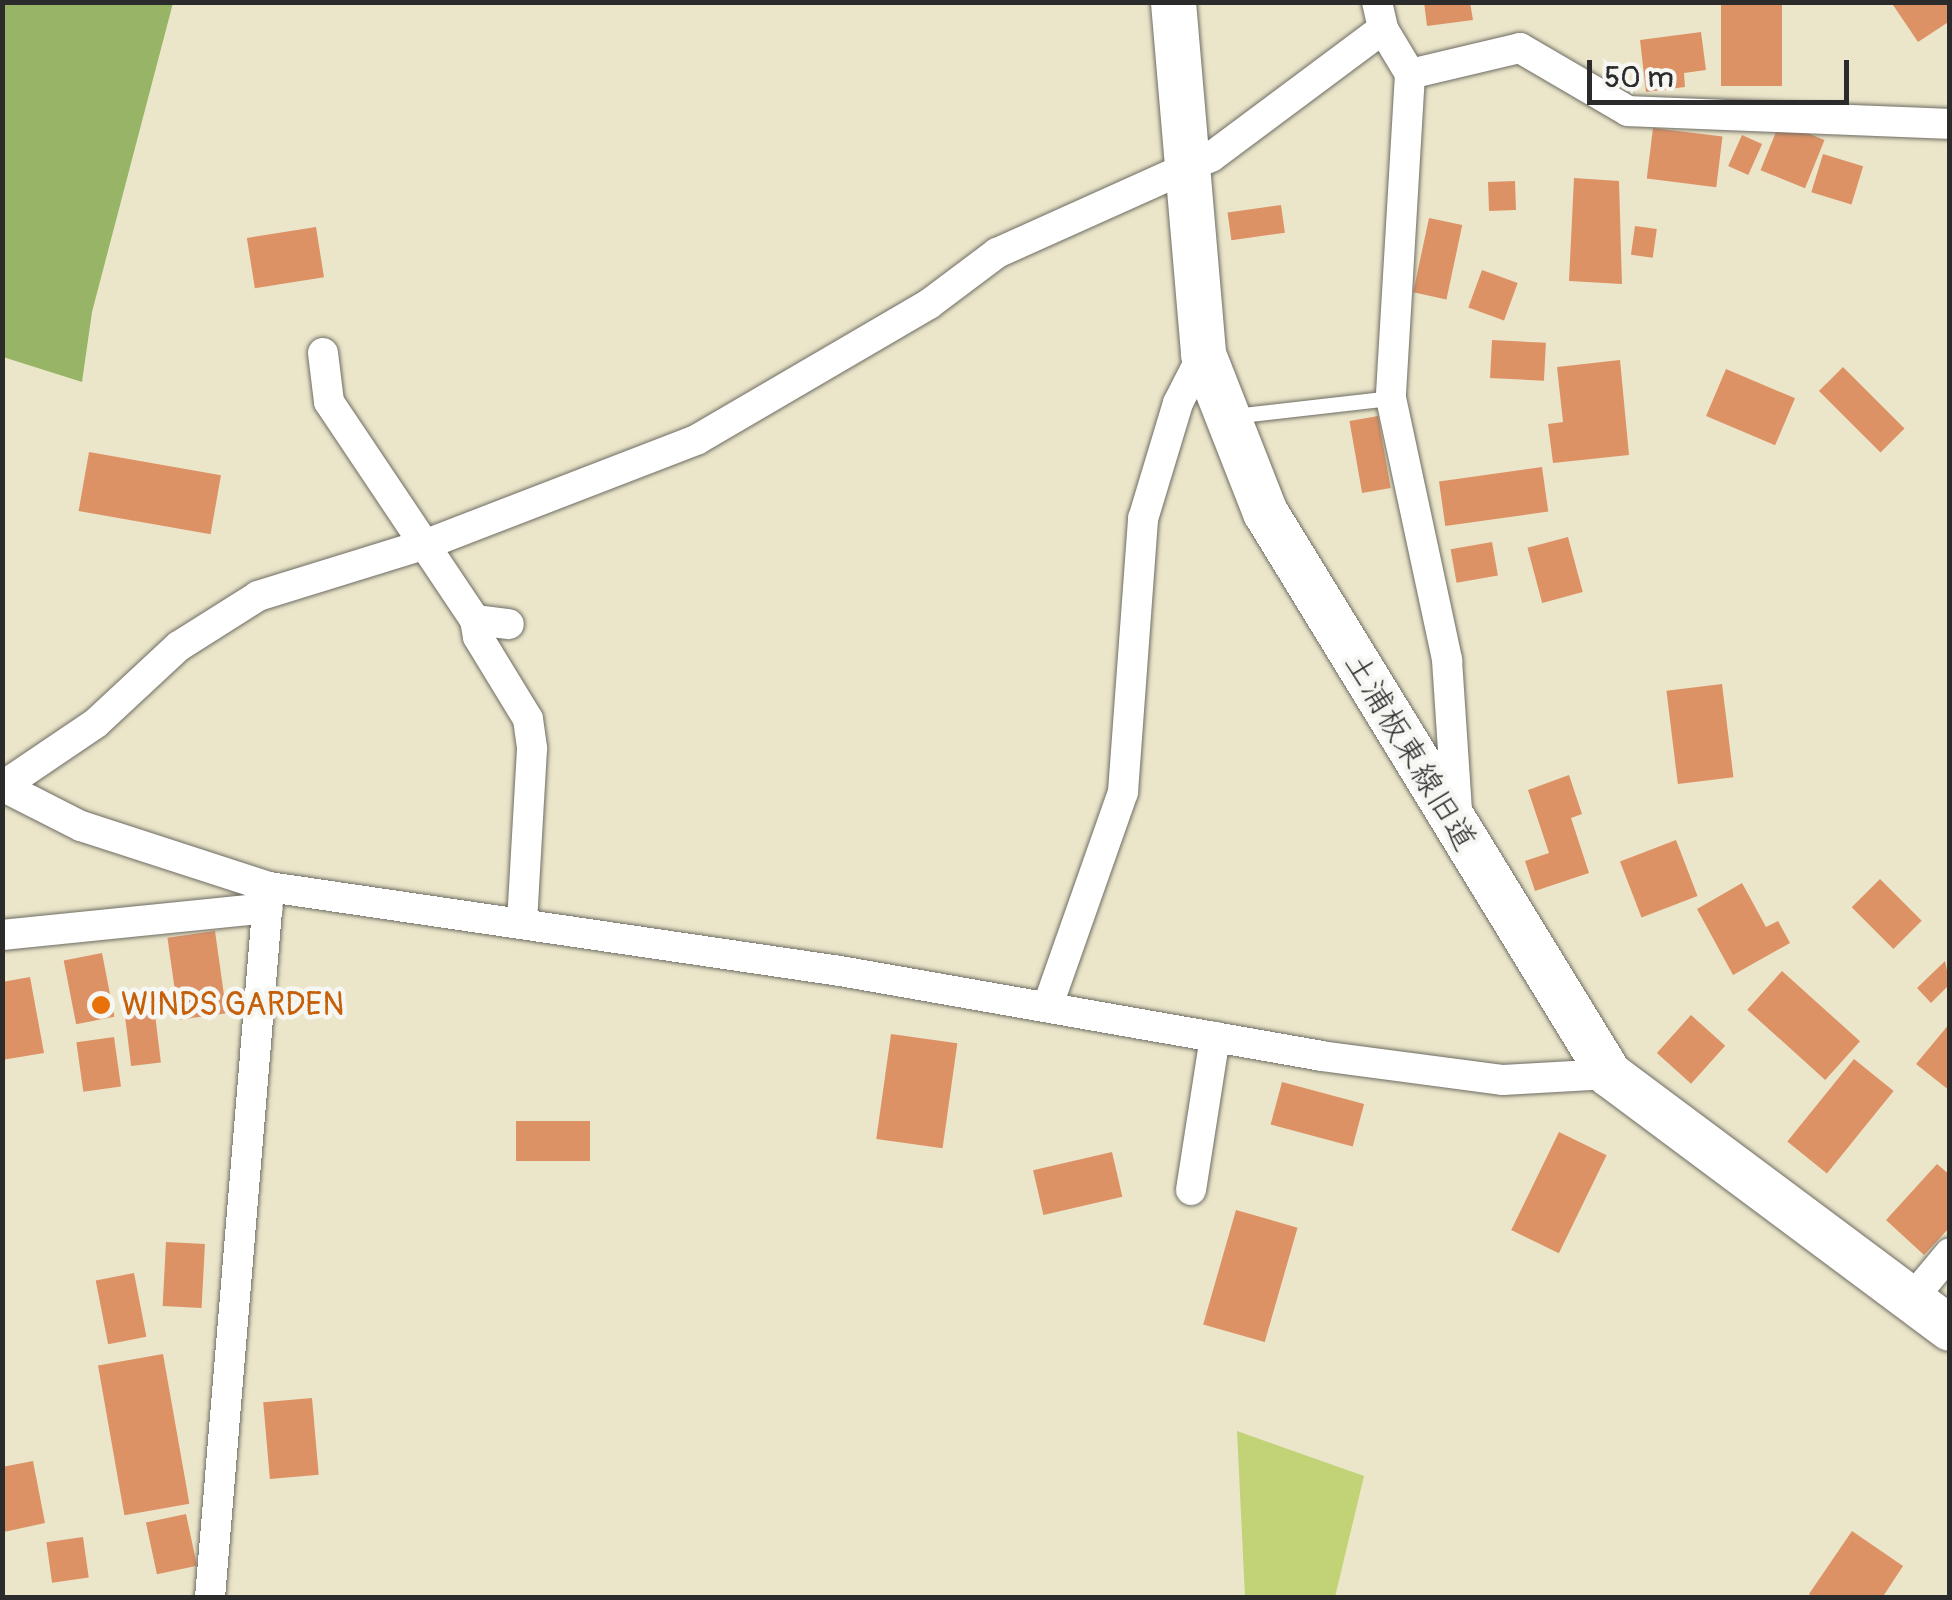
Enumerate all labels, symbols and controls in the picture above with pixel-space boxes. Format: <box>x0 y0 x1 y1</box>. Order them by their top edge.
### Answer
scale bar <box>1592 40 1854 102</box>
text: 50 m <box>1604 59 1674 96</box>
street label: 土浦板東線旧道 <box>1336 646 1484 858</box>
place label: WINDS GARDEN <box>121 986 344 1024</box>
marker: WINDS GARDEN <box>90 994 112 1016</box>

